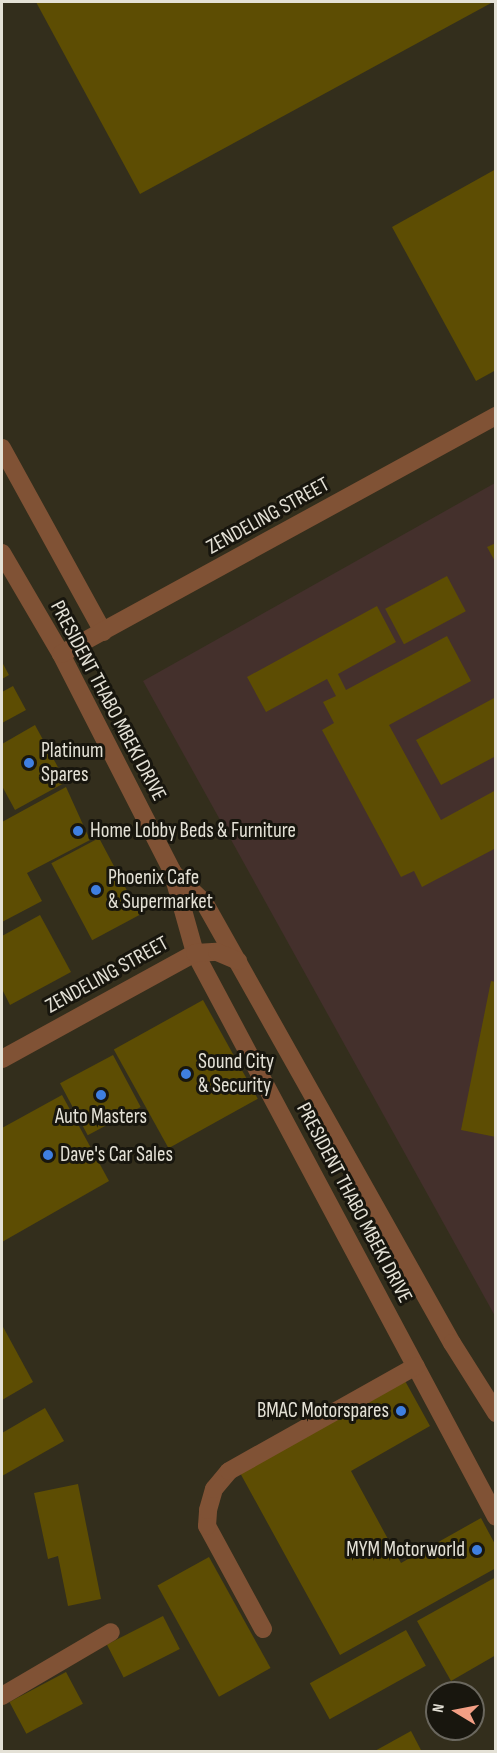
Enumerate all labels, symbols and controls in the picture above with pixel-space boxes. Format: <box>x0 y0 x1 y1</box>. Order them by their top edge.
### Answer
street label: ZENDELING STREET <box>202 472 334 560</box>
street label: PRESIDENT THABO MBEKI DRIVE <box>45 597 171 805</box>
place label: Platinum Spares <box>41 738 103 788</box>
marker: Platinum Spares <box>22 756 36 770</box>
place label: Home Lobby Beds & Furniture <box>90 818 296 844</box>
marker: Home Lobby Beds & Furniture <box>71 824 85 838</box>
place label: Phoenix Cafe & Supermarket <box>108 865 213 915</box>
marker: Phoenix Cafe & Supermarket <box>89 883 103 897</box>
street label: ZENDELING STREET <box>41 931 173 1019</box>
place label: Sound City & Security <box>198 1049 274 1099</box>
marker: Sound City & Security <box>179 1067 193 1081</box>
marker: Auto Masters <box>94 1088 108 1102</box>
street label: PRESIDENT THABO MBEKI DRIVE <box>291 1099 417 1307</box>
place label: Auto Masters <box>55 1104 147 1130</box>
place label: Dave's Car Sales <box>60 1142 173 1168</box>
marker: Dave's Car Sales <box>41 1148 55 1162</box>
place label: BMAC Motorspares <box>257 1398 389 1424</box>
marker: BMAC Motorspares <box>394 1404 408 1418</box>
place label: MYM Motorworld <box>346 1537 465 1563</box>
marker: MYM Motorworld <box>470 1543 484 1557</box>
north arrow <box>425 1681 485 1741</box>
text: N <box>429 1702 449 1714</box>

